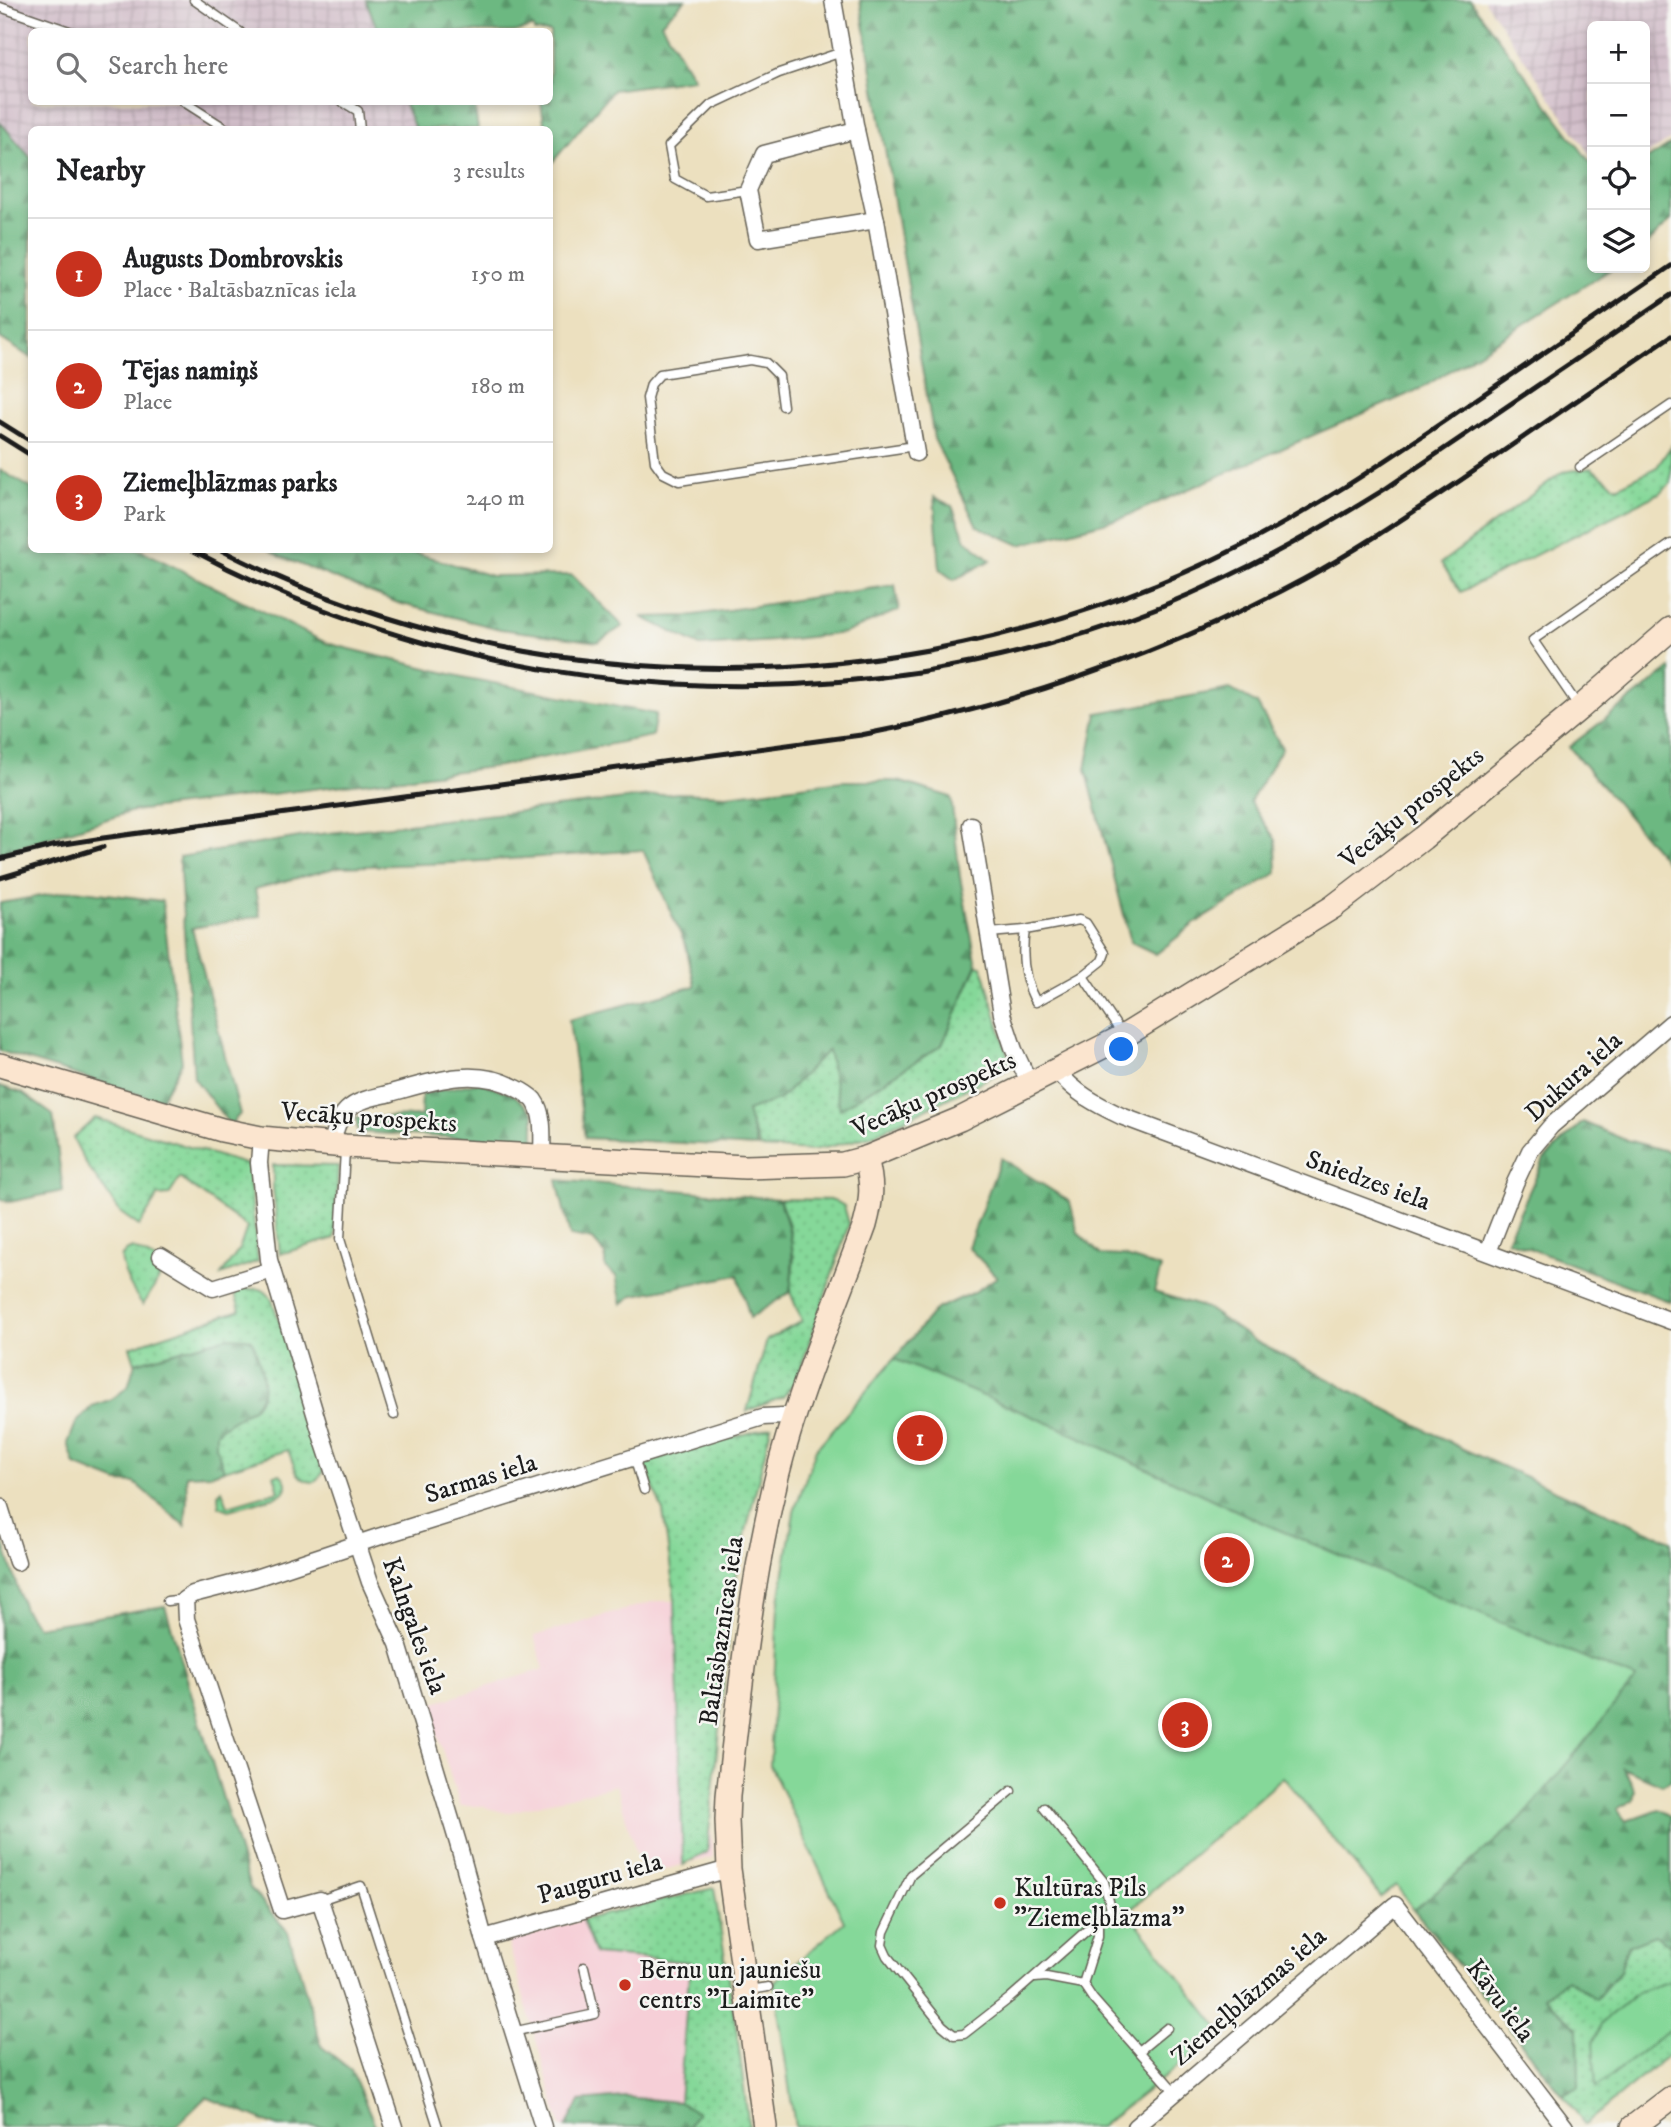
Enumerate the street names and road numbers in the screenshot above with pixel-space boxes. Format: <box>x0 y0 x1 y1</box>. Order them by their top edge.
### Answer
street label: Vecāķu prospekts <box>1332 740 1491 877</box>
street label: Dukura iela <box>1518 1025 1630 1129</box>
street label: Vecāķu prospekts <box>846 1044 1021 1146</box>
street label: Vecāķu prospekts <box>279 1095 458 1141</box>
street label: Sniedzes iela <box>1301 1143 1435 1219</box>
street label: Sarmas iela <box>421 1446 541 1512</box>
street label: Baltāsbaznīcas iela <box>692 1534 752 1728</box>
street label: Kalngales iela <box>374 1553 454 1699</box>
street label: Pauguru iela <box>534 1845 666 1913</box>
street label: Ziemeļblāzmas iela <box>1164 1920 1334 2074</box>
street label: Kāvu iela <box>1458 1953 1542 2049</box>

